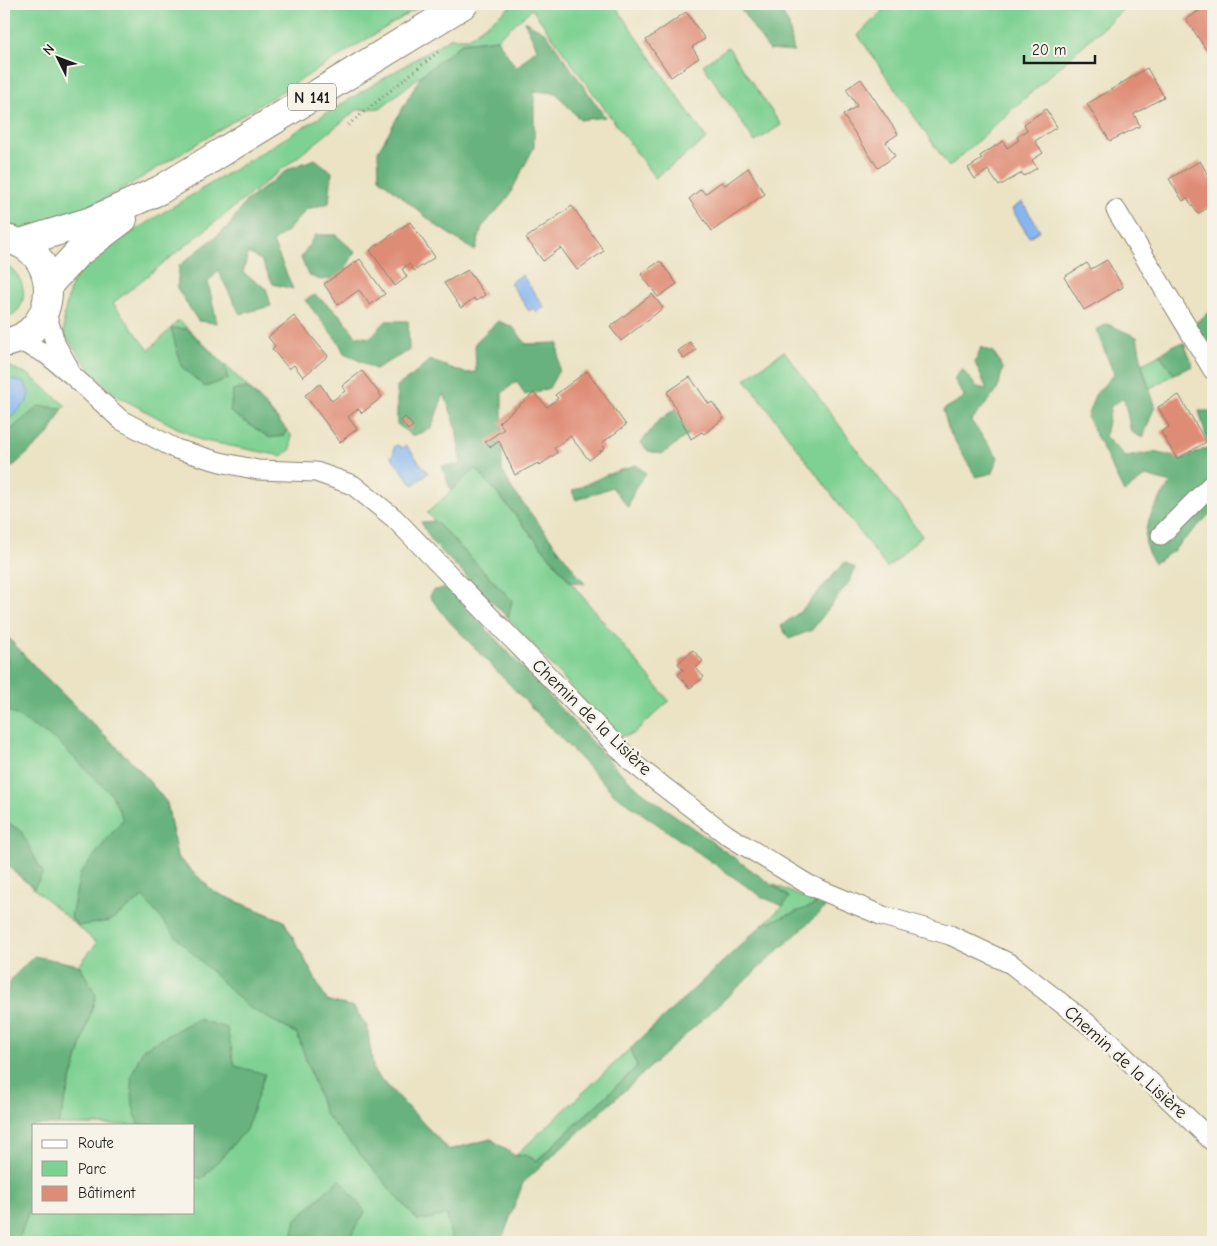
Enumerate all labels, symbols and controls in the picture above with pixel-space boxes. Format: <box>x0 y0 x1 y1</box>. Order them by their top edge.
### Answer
north arrow <box>32 32 82 82</box>
scale bar <box>1024 32 1096 64</box>
text: N <box>39 41 58 59</box>
text: 20 m <box>1032 41 1066 59</box>
road number: N 141 <box>288 84 336 110</box>
street label: Chemin de la Lisière <box>528 655 656 780</box>
street label: Chemin de la Lisière <box>1060 1002 1191 1123</box>
legend <box>32 1124 195 1214</box>
text: Route <box>78 1134 114 1152</box>
text: Parc <box>78 1160 106 1178</box>
text: Bâtiment <box>78 1184 136 1202</box>

